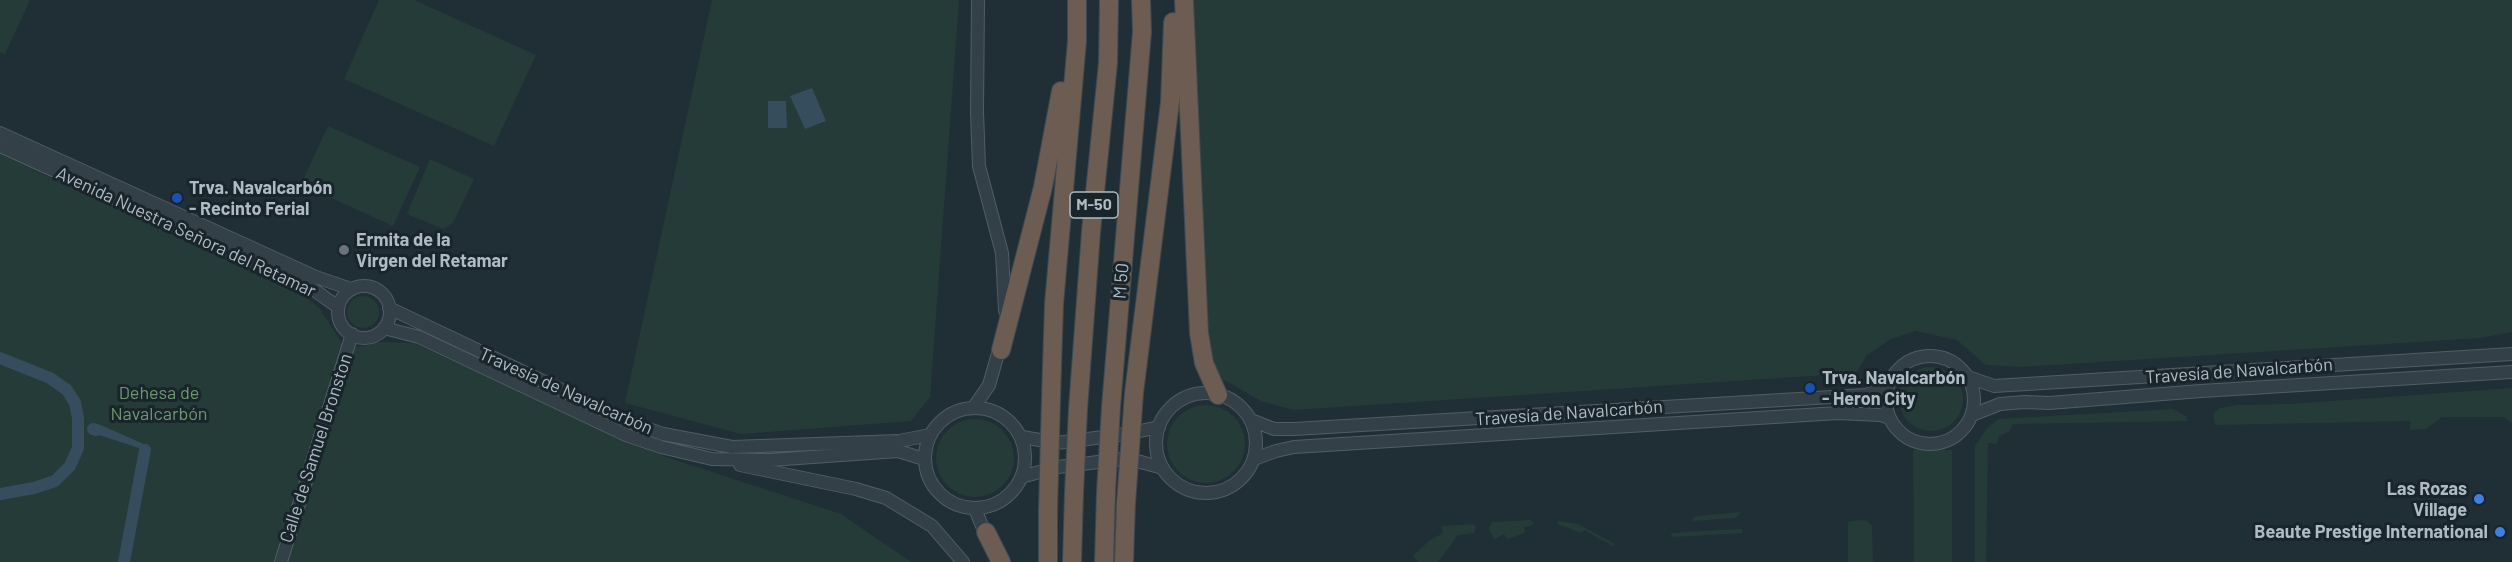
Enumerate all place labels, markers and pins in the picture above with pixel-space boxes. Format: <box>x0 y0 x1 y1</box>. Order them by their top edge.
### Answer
place label: Trva. Navalcarbón - Recinto Ferial <box>189 177 332 219</box>
marker: Trva. Navalcarbón - Recinto Ferial <box>170 191 184 205</box>
place label: Ermita de la Virgen del Retamar <box>356 229 508 272</box>
marker: Ermita de la Virgen del Retamar <box>337 243 351 257</box>
place label: Trva. Navalcarbón - Heron City <box>1822 367 1965 410</box>
marker: Trva. Navalcarbón - Heron City <box>1803 381 1817 395</box>
place label: Las Rozas Village <box>2387 478 2467 520</box>
marker: Las Rozas Village <box>2472 492 2486 506</box>
place label: Beaute Prestige International <box>2254 521 2488 543</box>
marker: Beaute Prestige International <box>2493 525 2507 539</box>

